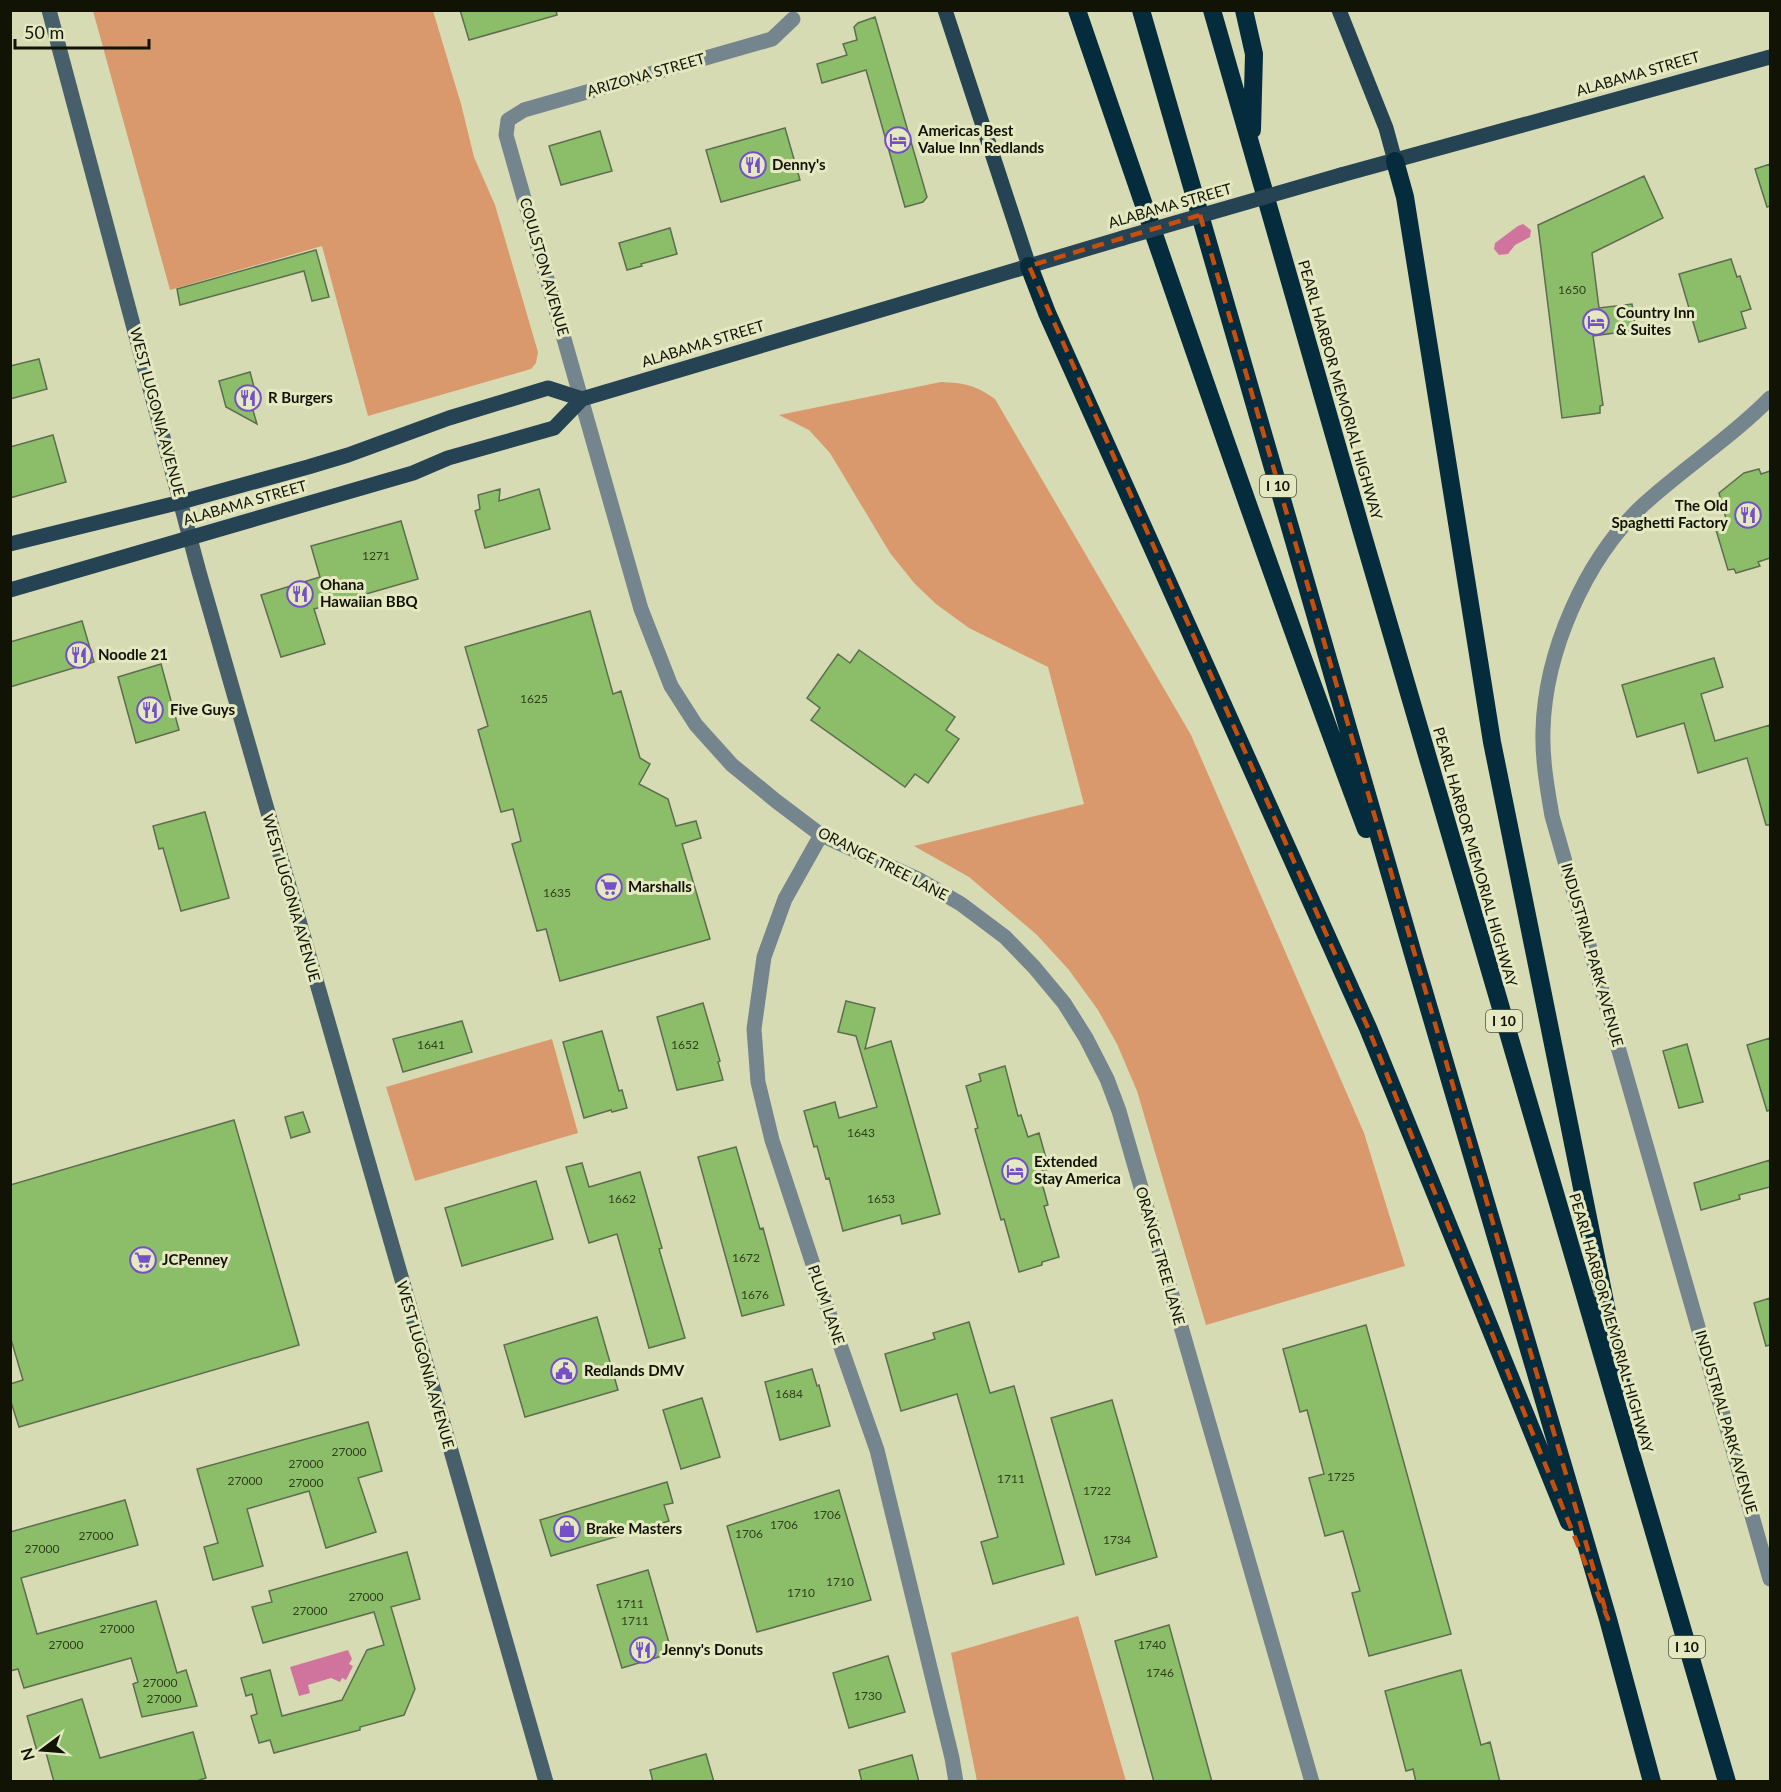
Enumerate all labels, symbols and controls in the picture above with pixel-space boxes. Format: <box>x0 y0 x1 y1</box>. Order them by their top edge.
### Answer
scale bar <box>15 12 148 50</box>
text: 50 m <box>24 21 64 43</box>
street label: ALABAMA STREET <box>1574 47 1702 99</box>
street label: ARIZONA STREET <box>585 49 707 100</box>
place label: Americas Best Value Inn Redlands <box>917 121 1045 156</box>
hotel icon: Americas Best Value Inn Redlands <box>883 125 913 155</box>
restaurant icon: Denny's <box>738 150 768 180</box>
place label: Denny's <box>772 155 826 173</box>
street label: ALABAMA STREET <box>1106 179 1234 231</box>
street label: COULSTON AVENUE <box>517 195 573 338</box>
street label: PEARL HARBOR MEMORIAL HIGHWAY <box>1295 258 1387 522</box>
house number: 1650 <box>1558 282 1586 297</box>
place label: Country Inn & Suites <box>1616 303 1695 338</box>
hotel icon: Country Inn & Suites <box>1581 307 1611 337</box>
street label: ALABAMA STREET <box>639 316 767 370</box>
street label: WEST LUGONIA AVENUE <box>127 325 189 498</box>
restaurant icon: R Burgers <box>233 383 263 413</box>
place label: R Burgers <box>268 388 333 406</box>
road number: I 10 <box>1260 475 1296 497</box>
street label: ALABAMA STREET <box>181 476 309 528</box>
place label: The Old Spaghetti Factory <box>1611 496 1728 531</box>
restaurant icon: The Old Spaghetti Factory <box>1733 500 1763 530</box>
house number: 1271 <box>362 548 390 563</box>
place label: Ohana Hawaiian BBQ <box>320 575 419 610</box>
restaurant icon: Ohana Hawaiian BBQ <box>285 579 315 609</box>
restaurant icon: Noodle 21 <box>64 640 94 670</box>
place label: Noodle 21 <box>98 645 168 663</box>
house number: 1625 <box>520 691 548 706</box>
restaurant icon: Five Guys <box>135 695 165 725</box>
place label: Five Guys <box>170 700 236 718</box>
street label: PEARL HARBOR MEMORIAL HIGHWAY <box>1430 725 1522 989</box>
street label: WEST LUGONIA AVENUE <box>259 812 325 984</box>
street label: ORANGE TREE LANE <box>815 823 951 904</box>
street label: INDUSTRIAL PARK AVENUE <box>1558 861 1628 1049</box>
supermarket icon: Marshalls <box>594 872 624 902</box>
place label: Marshalls <box>628 877 692 895</box>
house number: 1635 <box>543 885 571 900</box>
road number: I 10 <box>1486 1010 1522 1032</box>
house number: 1641 <box>417 1037 445 1052</box>
house number: 1652 <box>671 1037 699 1052</box>
house number: 1643 <box>847 1125 875 1140</box>
place label: Extended Stay America <box>1034 1152 1121 1187</box>
hotel icon: Extended Stay America <box>1000 1156 1030 1186</box>
street label: ORANGE TREE LANE <box>1133 1184 1189 1327</box>
house number: 1662 <box>608 1191 636 1206</box>
house number: 1653 <box>867 1191 895 1206</box>
street label: PEARL HARBOR MEMORIAL HIGHWAY <box>1566 1191 1658 1455</box>
supermarket icon: JCPenney <box>128 1245 158 1275</box>
place label: JCPenney <box>162 1250 228 1268</box>
house number: 1672 <box>732 1250 760 1265</box>
street label: PLUM LANE <box>805 1262 849 1347</box>
street label: WEST LUGONIA AVENUE <box>393 1279 459 1451</box>
house number: 1676 <box>741 1287 769 1302</box>
street label: INDUSTRIAL PARK AVENUE <box>1692 1328 1762 1516</box>
public building icon: Redlands DMV <box>549 1356 579 1386</box>
place label: Redlands DMV <box>584 1361 685 1379</box>
house number: 1684 <box>775 1386 803 1401</box>
house number: 27000 <box>332 1444 366 1459</box>
house number: 27000 <box>289 1456 323 1471</box>
house number: 1725 <box>1327 1469 1355 1484</box>
house number: 1711 <box>997 1471 1025 1486</box>
house number: 27000 <box>228 1473 262 1488</box>
house number: 27000 <box>289 1475 323 1490</box>
house number: 1722 <box>1083 1483 1111 1498</box>
house number: 1706 <box>813 1507 841 1522</box>
shop icon: Brake Masters <box>552 1514 582 1544</box>
house number: 1706 <box>770 1517 798 1532</box>
place label: Brake Masters <box>586 1519 682 1537</box>
house number: 1706 <box>735 1526 763 1541</box>
house number: 27000 <box>79 1528 113 1543</box>
house number: 1734 <box>1103 1532 1131 1547</box>
house number: 27000 <box>25 1541 59 1556</box>
house number: 1710 <box>826 1574 854 1589</box>
house number: 1710 <box>787 1585 815 1600</box>
house number: 27000 <box>349 1589 383 1604</box>
house number: 1711 <box>616 1596 644 1611</box>
house number: 27000 <box>293 1603 327 1618</box>
house number: 1711 <box>621 1613 649 1628</box>
house number: 27000 <box>100 1621 134 1636</box>
restaurant icon: Jenny's Donuts <box>628 1635 658 1665</box>
road number: I 10 <box>1669 1636 1705 1658</box>
house number: 27000 <box>49 1637 83 1652</box>
house number: 1740 <box>1138 1637 1166 1652</box>
place label: Jenny's Donuts <box>662 1640 763 1658</box>
house number: 1746 <box>1146 1665 1174 1680</box>
house number: 27000 <box>143 1675 177 1690</box>
house number: 1730 <box>854 1688 882 1703</box>
house number: 27000 <box>147 1691 181 1706</box>
north arrow <box>12 1720 72 1780</box>
text: N <box>16 1746 38 1763</box>

